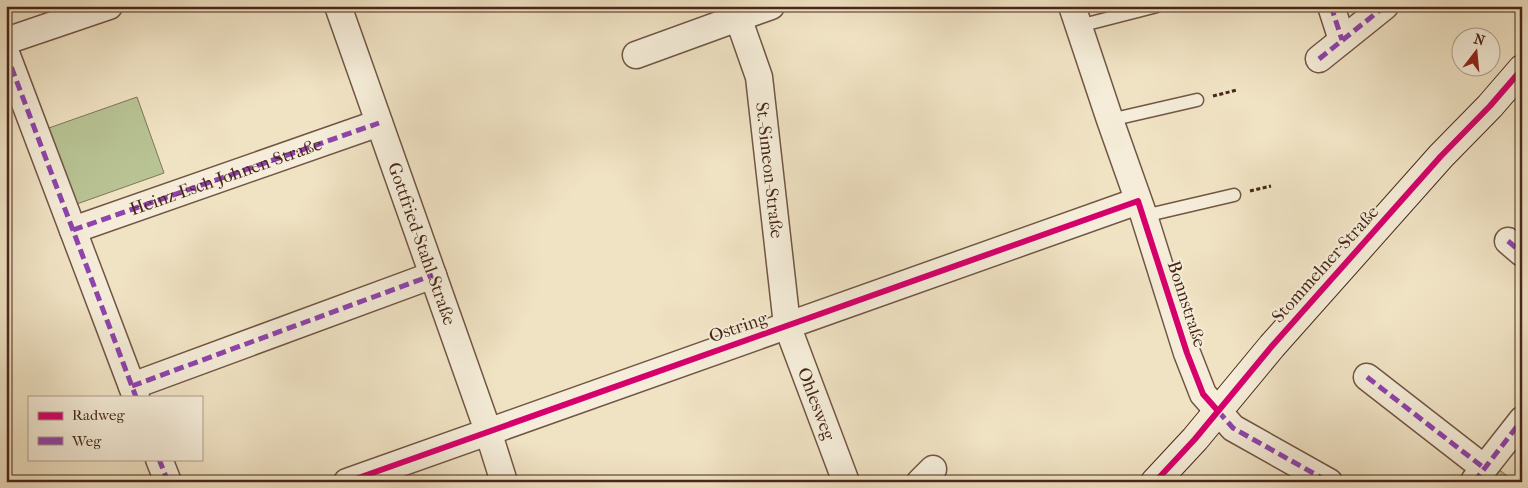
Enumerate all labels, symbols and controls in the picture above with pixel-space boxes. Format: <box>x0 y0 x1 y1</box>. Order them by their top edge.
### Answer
north arrow <box>1450 28 1500 78</box>
text: N <box>1472 30 1487 50</box>
street label: St.-Simeon-Straße <box>751 101 787 239</box>
street label: Heinz-Esch-Johnen-Straße <box>127 134 325 220</box>
street label: Gottfried-Stahl-Straße <box>383 160 460 328</box>
street label: Stommelner Straße <box>1267 202 1383 327</box>
street label: Bonnstraße <box>1163 258 1210 350</box>
street label: Ostring <box>706 308 770 347</box>
street label: Ohlesweg <box>793 365 840 444</box>
legend <box>28 396 202 460</box>
text: Radweg <box>72 406 125 424</box>
text: Weg <box>71 432 102 450</box>

